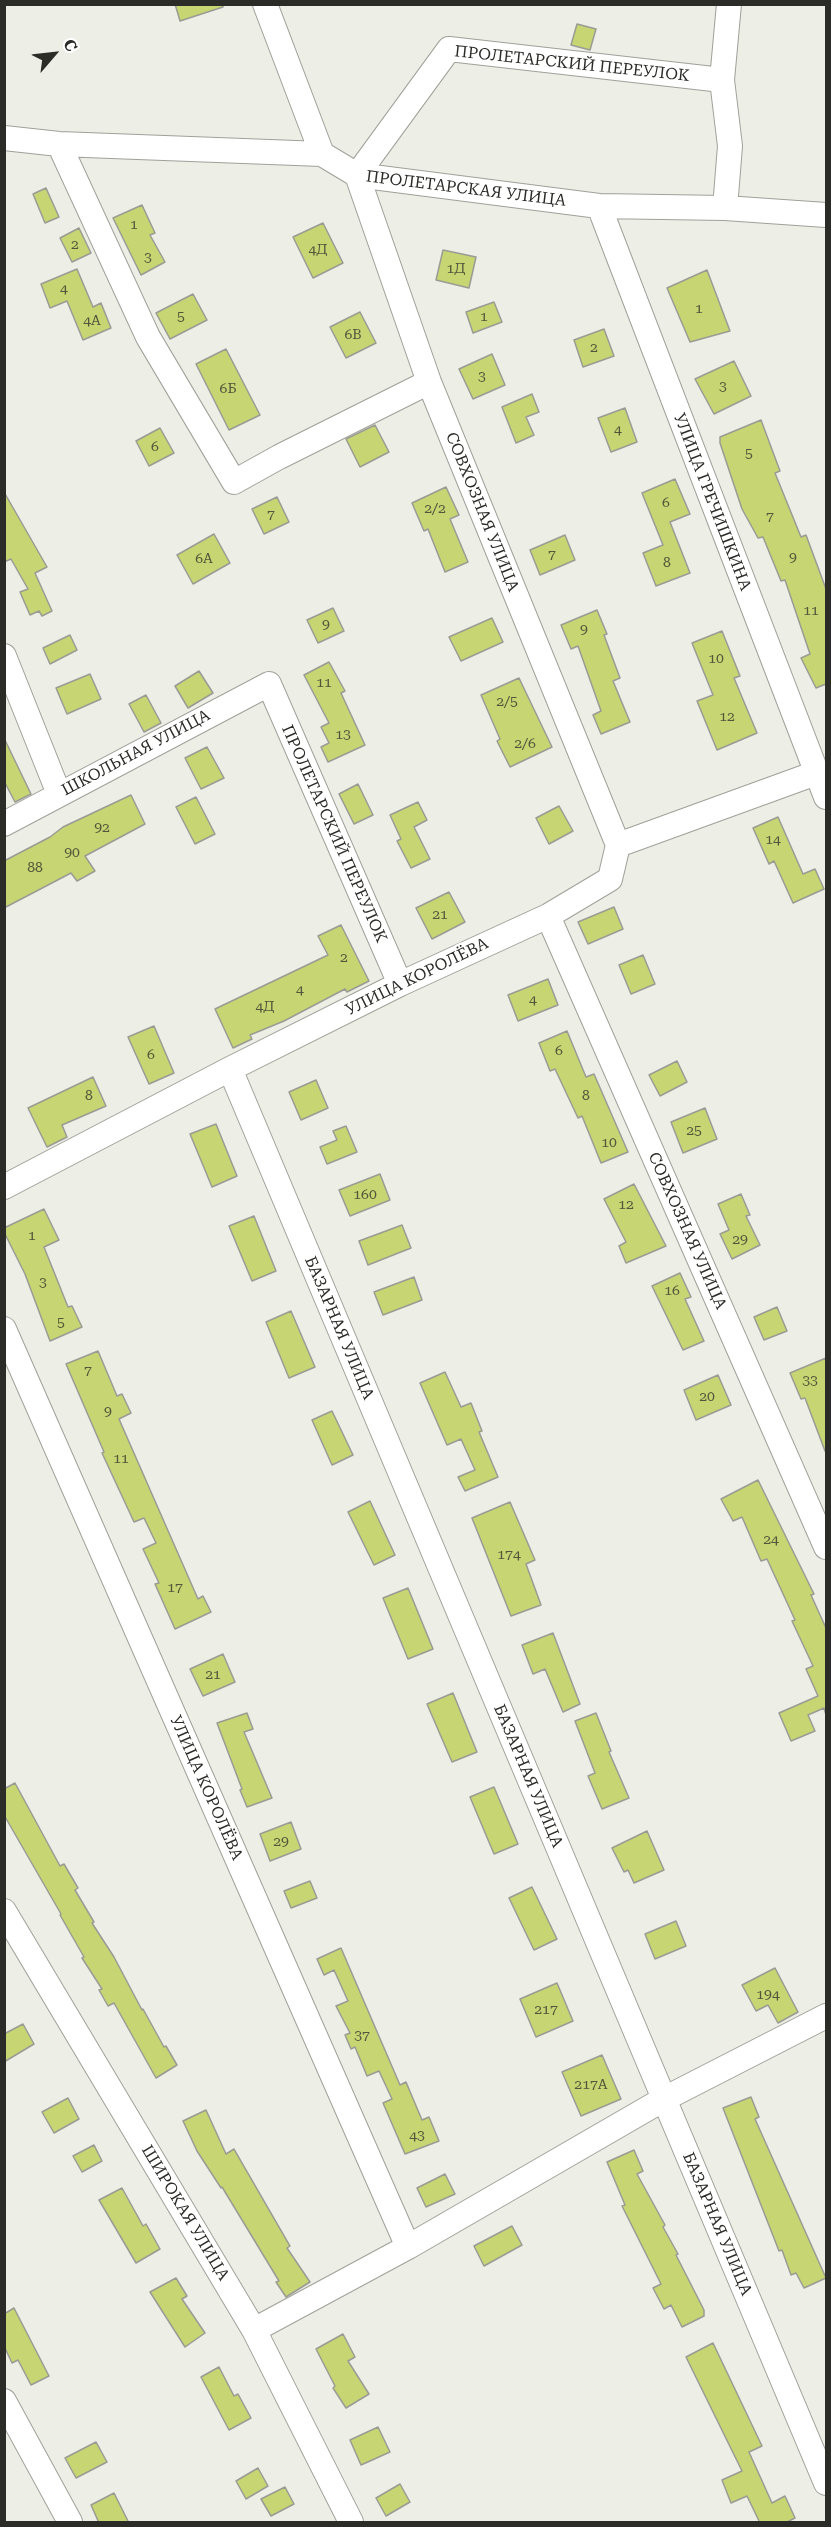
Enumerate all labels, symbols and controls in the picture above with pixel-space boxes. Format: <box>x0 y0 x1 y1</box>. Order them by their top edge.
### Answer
north arrow <box>24 24 84 84</box>
text: С <box>59 36 81 55</box>
street label: ПРОЛЕТАРСКИЙ ПЕРЕУЛОК <box>454 42 690 86</box>
street label: ПРОЛЕТАРСКАЯ УЛИЦА <box>365 167 567 211</box>
house number: 1 <box>130 217 138 233</box>
house number: 2 <box>71 237 79 253</box>
house number: 4Д <box>308 242 328 258</box>
house number: 3 <box>144 250 152 266</box>
house number: 1Д <box>446 261 466 277</box>
house number: 4 <box>60 281 68 297</box>
house number: 1 <box>695 301 703 317</box>
house number: 5 <box>177 309 185 325</box>
house number: 1 <box>480 309 488 325</box>
house number: 4А <box>83 313 101 329</box>
house number: 6В <box>344 327 362 343</box>
house number: 2 <box>590 340 598 356</box>
house number: 3 <box>478 369 486 385</box>
house number: 3 <box>719 379 727 395</box>
house number: 6Б <box>220 381 236 397</box>
street label: УЛИЦА ГРЕЧИШКИНА <box>669 411 755 593</box>
house number: 4 <box>614 422 622 438</box>
street label: СОВХОЗНАЯ УЛИЦА <box>441 430 523 594</box>
house number: 6 <box>151 439 159 455</box>
house number: 5 <box>745 446 753 462</box>
house number: 6 <box>662 495 670 511</box>
house number: 2/2 <box>424 501 446 517</box>
house number: 7 <box>267 507 275 523</box>
house number: 7 <box>766 509 774 525</box>
house number: 7 <box>548 547 556 563</box>
house number: 9 <box>789 550 797 566</box>
house number: 6А <box>195 551 213 567</box>
house number: 8 <box>663 555 671 571</box>
house number: 11 <box>803 603 819 619</box>
house number: 9 <box>322 617 330 633</box>
house number: 9 <box>580 622 588 638</box>
house number: 10 <box>708 651 724 667</box>
house number: 11 <box>316 675 332 691</box>
house number: 2/5 <box>496 694 518 710</box>
street label: ШКОЛЬНАЯ УЛИЦА <box>59 706 213 800</box>
house number: 12 <box>719 709 735 725</box>
street label: ПРОЛЕТАРСКИЙ ПЕРЕУЛОК <box>277 722 391 946</box>
house number: 13 <box>335 727 351 743</box>
house number: 2/6 <box>514 736 536 752</box>
house number: 92 <box>94 820 110 836</box>
house number: 14 <box>765 832 781 848</box>
house number: 90 <box>64 845 80 861</box>
house number: 88 <box>27 860 43 876</box>
house number: 21 <box>432 907 448 923</box>
street label: УЛИЦА КОРОЛЁВА <box>343 934 491 1020</box>
house number: 2 <box>340 950 348 966</box>
house number: 4 <box>296 982 304 998</box>
house number: 4 <box>529 992 537 1008</box>
house number: 4Д <box>255 999 275 1015</box>
house number: 6 <box>555 1043 563 1059</box>
house number: 6 <box>147 1047 155 1063</box>
house number: 8 <box>85 1088 93 1104</box>
house number: 8 <box>582 1088 590 1104</box>
house number: 25 <box>686 1123 702 1139</box>
house number: 10 <box>601 1135 617 1151</box>
street label: СОВХОЗНАЯ УЛИЦА <box>644 1149 730 1313</box>
house number: 160 <box>353 1187 377 1203</box>
house number: 12 <box>618 1197 634 1213</box>
house number: 1 <box>28 1228 36 1244</box>
house number: 29 <box>732 1232 748 1248</box>
street label: БАЗАРНАЯ УЛИЦА <box>300 1254 378 1402</box>
house number: 3 <box>39 1275 47 1291</box>
house number: 16 <box>664 1283 680 1299</box>
house number: 5 <box>57 1315 65 1331</box>
house number: 7 <box>84 1363 92 1379</box>
house number: 33 <box>802 1373 818 1389</box>
house number: 20 <box>699 1389 715 1405</box>
house number: 9 <box>104 1404 112 1420</box>
house number: 11 <box>113 1451 129 1467</box>
house number: 24 <box>763 1532 779 1548</box>
house number: 174 <box>497 1547 521 1563</box>
house number: 17 <box>167 1580 183 1596</box>
house number: 21 <box>205 1667 221 1683</box>
street label: БАЗАРНАЯ УЛИЦА <box>489 1702 567 1850</box>
street label: УЛИЦА КОРОЛЁВА <box>165 1713 247 1863</box>
house number: 29 <box>273 1834 289 1850</box>
house number: 194 <box>756 1987 780 2003</box>
house number: 217 <box>534 2002 558 2018</box>
house number: 37 <box>354 2028 370 2044</box>
house number: 217А <box>574 2077 608 2093</box>
house number: 43 <box>409 2128 425 2144</box>
street label: ШИРОКАЯ УЛИЦА <box>137 2142 233 2284</box>
street label: БАЗАРНАЯ УЛИЦА <box>678 2150 756 2298</box>

